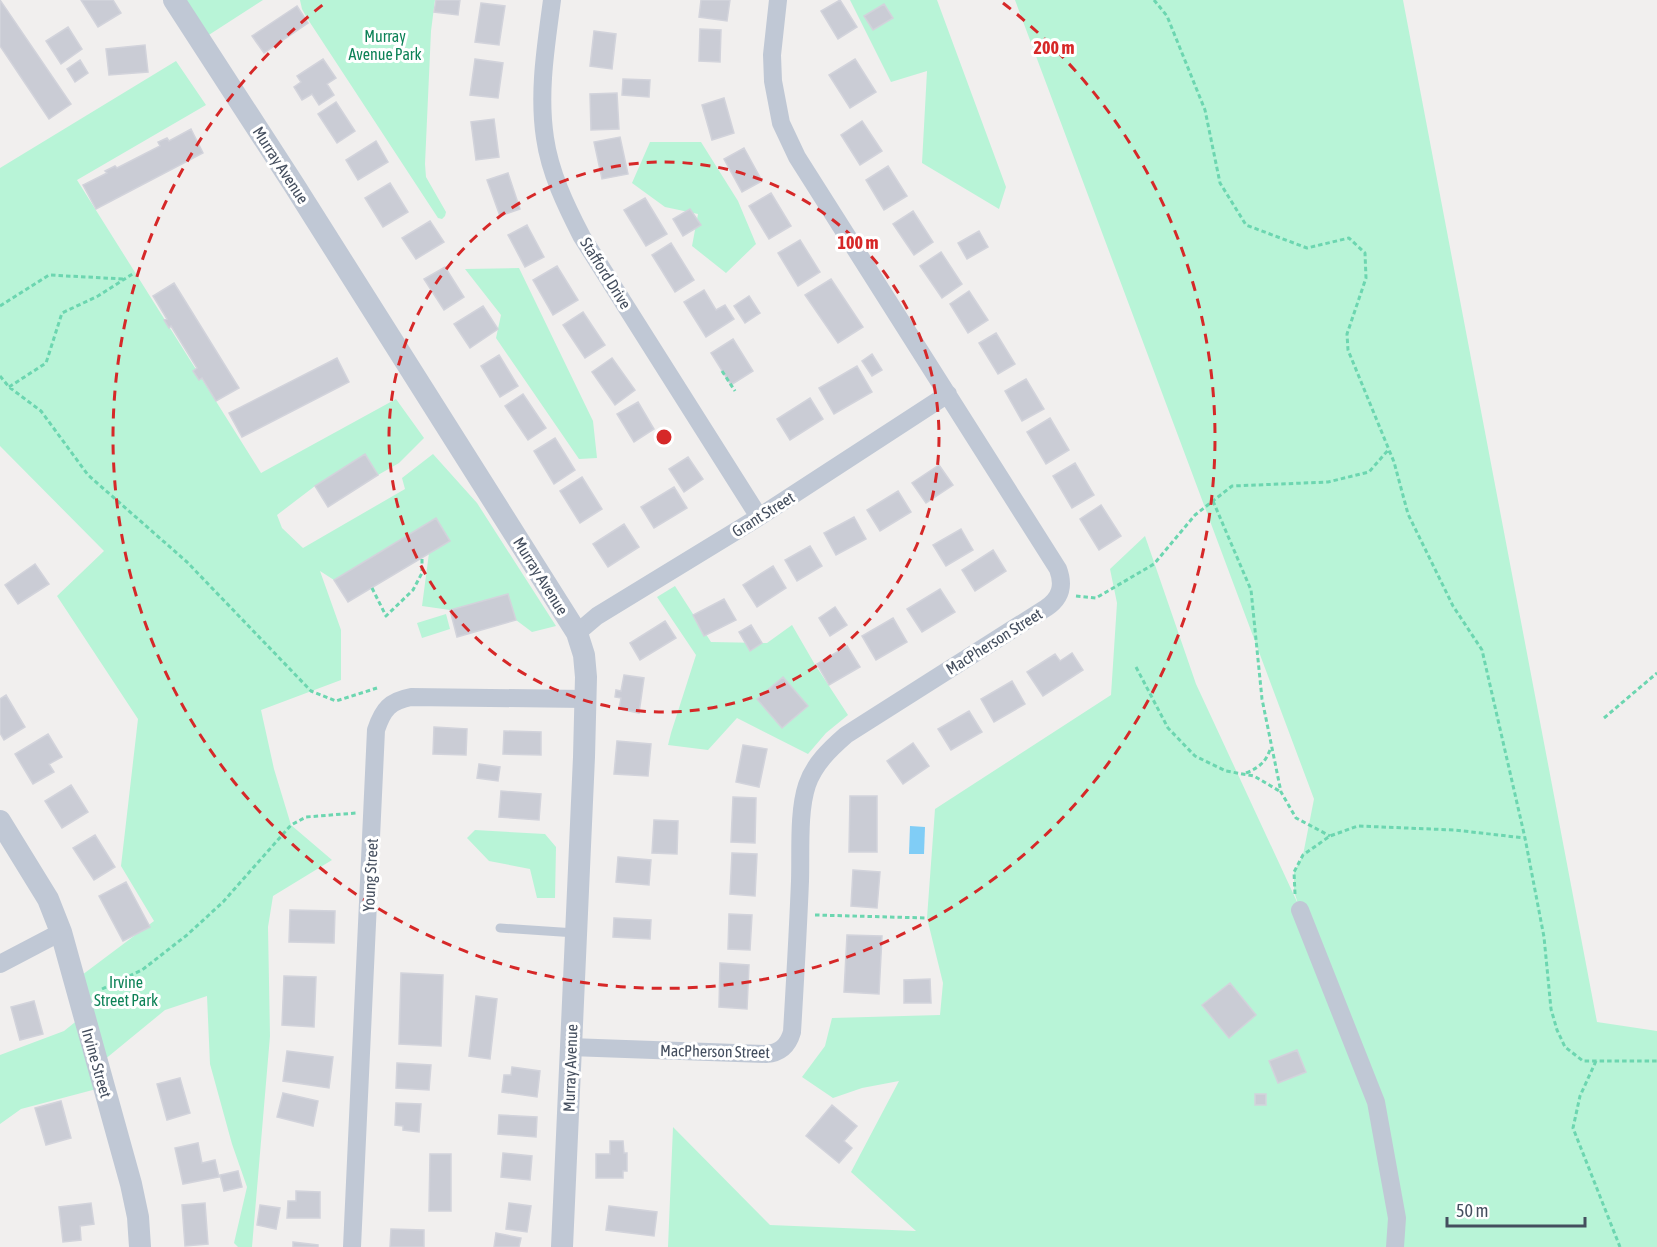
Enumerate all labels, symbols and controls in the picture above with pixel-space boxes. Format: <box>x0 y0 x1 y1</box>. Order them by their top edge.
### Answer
park label: Murray Avenue Park <box>348 27 422 63</box>
text: 200 m <box>1034 37 1074 58</box>
street label: Murray Avenue <box>249 123 313 207</box>
text: 100 m <box>838 232 878 253</box>
street label: Stafford Drive <box>577 234 635 312</box>
centre of rings <box>654 427 674 447</box>
street label: Grant Street <box>729 488 798 540</box>
street label: Murray Avenue <box>509 534 572 619</box>
street label: MacPherson Street <box>943 604 1046 678</box>
street label: Young Street <box>359 838 382 912</box>
park label: Irvine Street Park <box>94 973 158 1009</box>
street label: Murray Avenue <box>559 1024 582 1112</box>
street label: Irvine Street <box>79 1026 116 1100</box>
street label: MacPherson Street <box>660 1041 770 1061</box>
scale bar <box>1447 1190 1585 1228</box>
text: 50 m <box>1456 1200 1488 1221</box>

